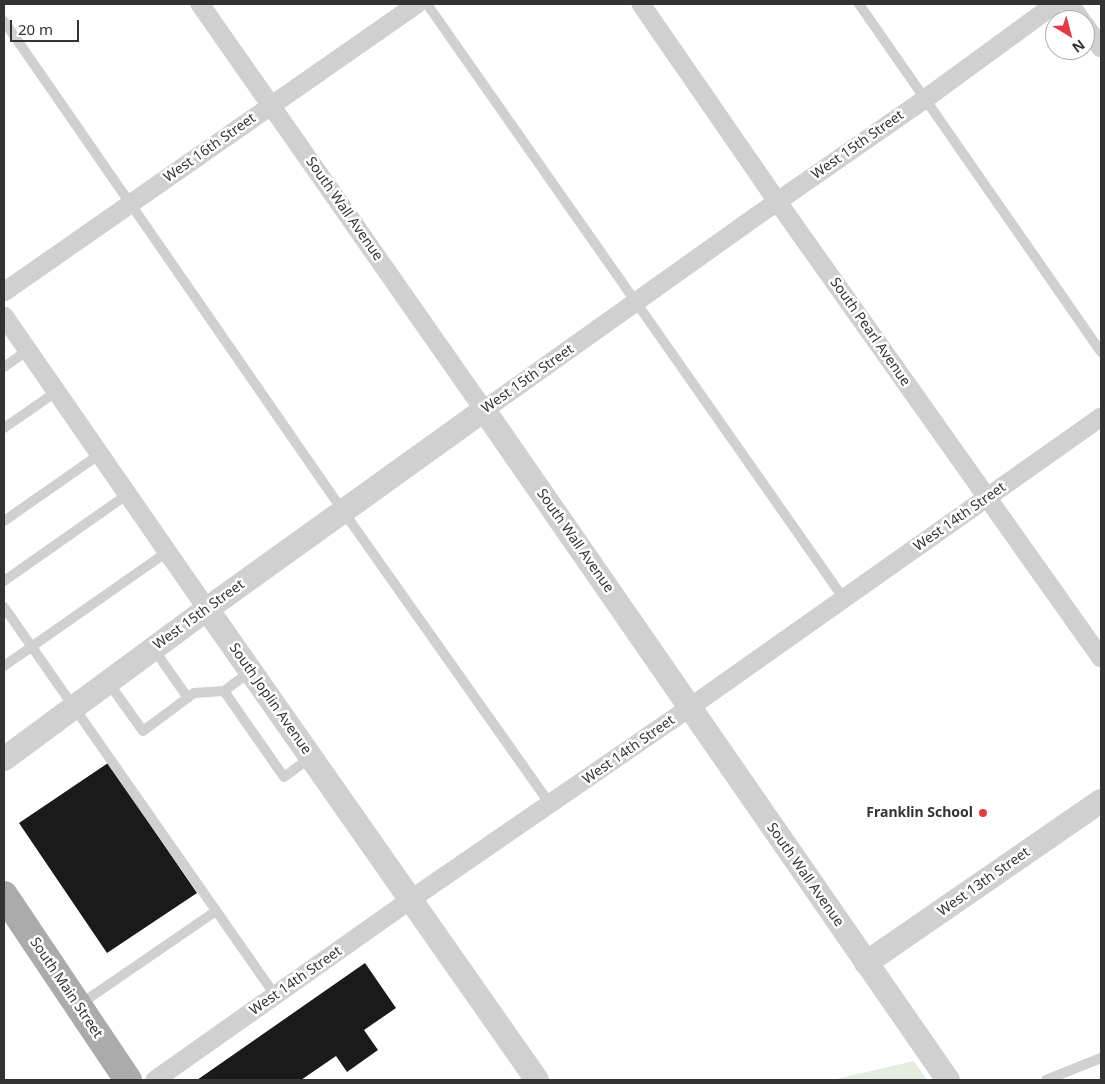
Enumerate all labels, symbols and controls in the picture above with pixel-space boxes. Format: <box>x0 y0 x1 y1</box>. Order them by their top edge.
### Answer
scale bar <box>12 10 81 42</box>
north arrow <box>1045 10 1095 60</box>
text: 20 m <box>18 19 53 39</box>
text: N <box>1068 36 1089 58</box>
street label: West 15th Street <box>809 107 907 183</box>
street label: West 16th Street <box>161 110 259 186</box>
street label: South Wall Avenue <box>302 154 386 264</box>
street label: South Pearl Avenue <box>826 275 914 389</box>
street label: West 15th Street <box>479 341 577 417</box>
street label: West 14th Street <box>911 479 1009 555</box>
street label: South Wall Avenue <box>533 486 617 596</box>
street label: West 15th Street <box>150 576 248 654</box>
street label: South Joplin Avenue <box>225 640 315 758</box>
street label: West 14th Street <box>580 712 678 788</box>
place label: Franklin School <box>866 805 973 821</box>
marker: Franklin School <box>977 807 989 819</box>
street label: South Wall Avenue <box>763 820 847 930</box>
street label: West 13th Street <box>935 844 1033 920</box>
street label: South Main Street <box>26 935 106 1041</box>
street label: West 14th Street <box>247 943 345 1019</box>

